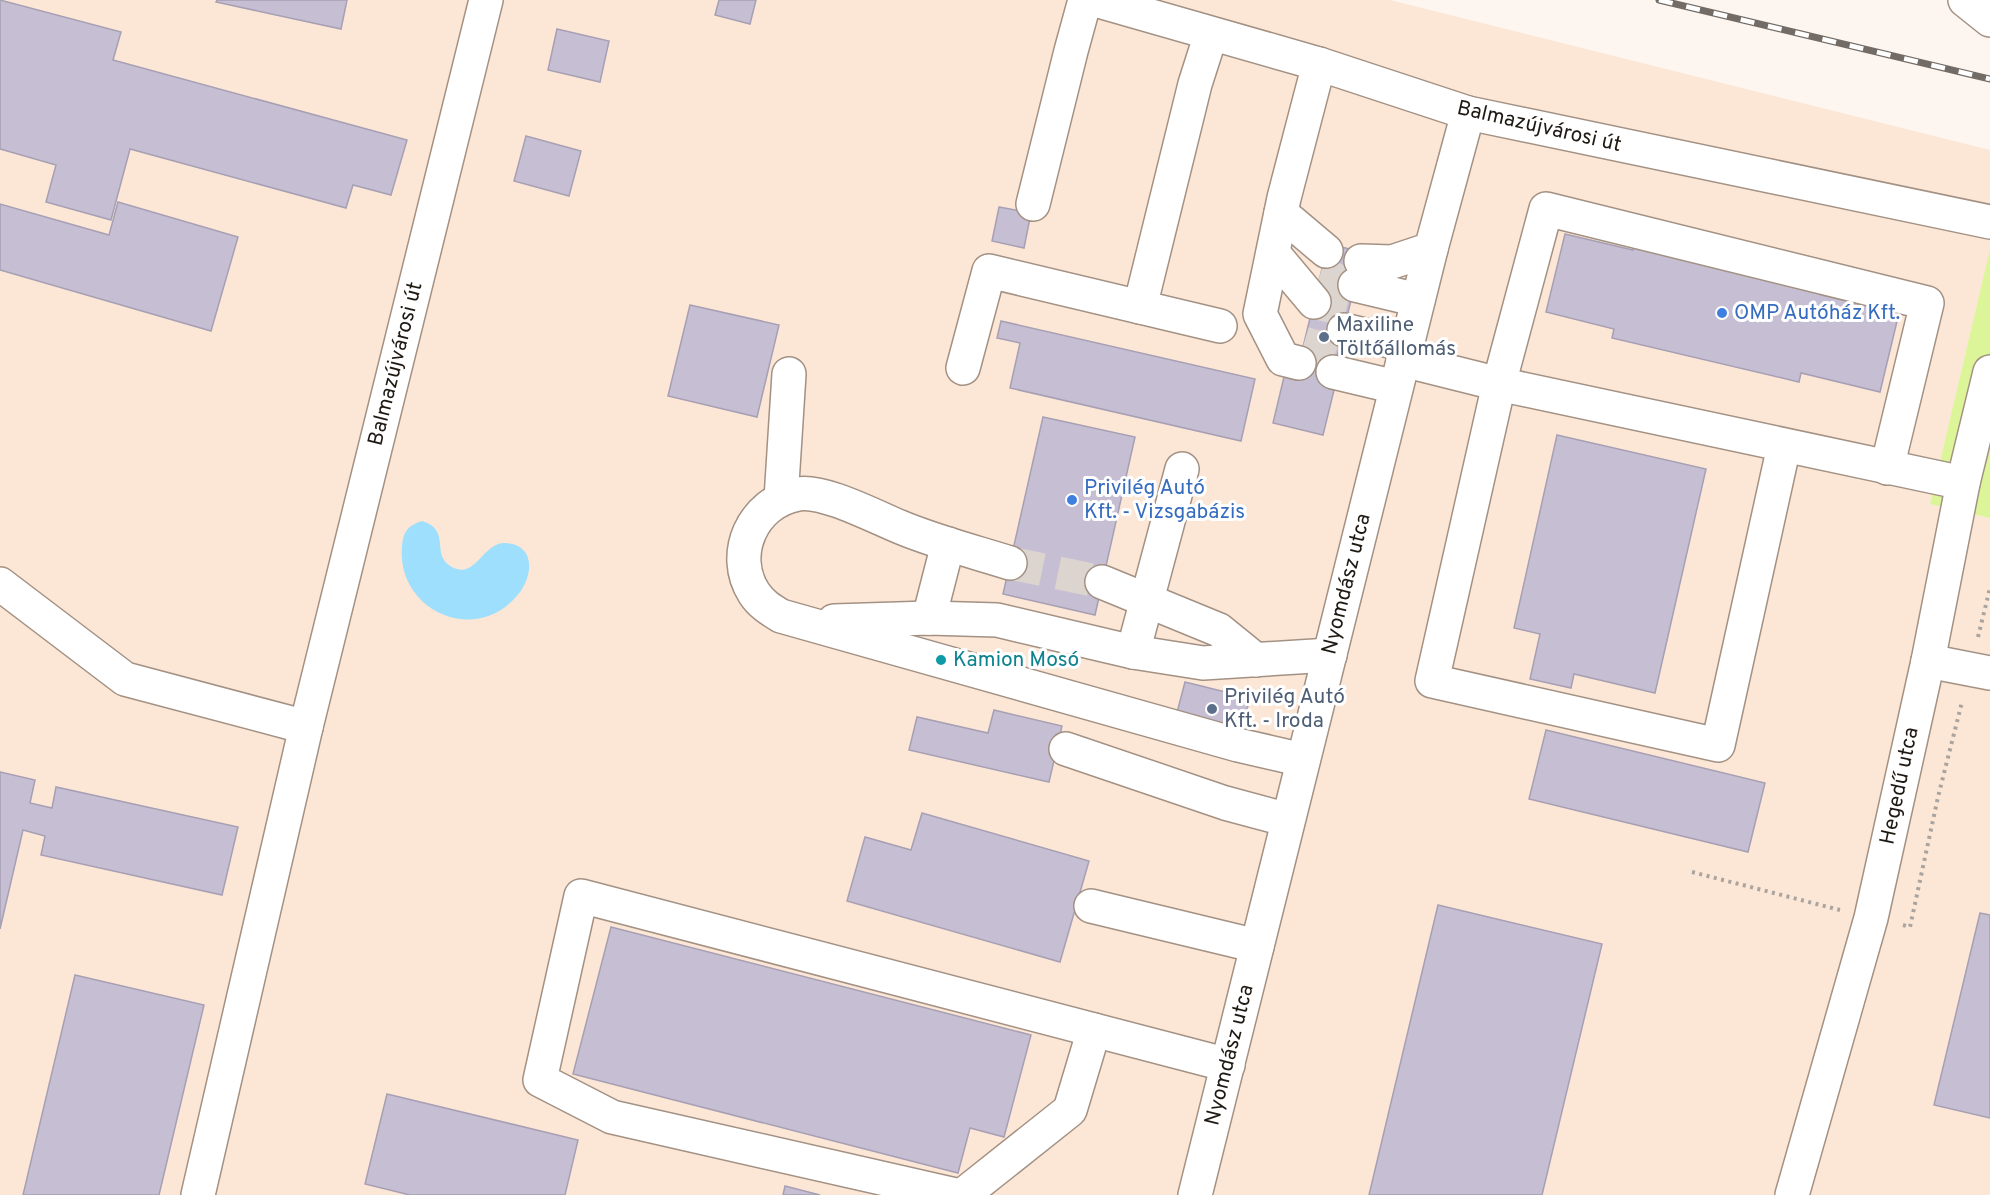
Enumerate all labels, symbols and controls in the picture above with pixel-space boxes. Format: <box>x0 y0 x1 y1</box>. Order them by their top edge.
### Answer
street label: Balmazújvárosi út <box>1454 95 1624 159</box>
street label: Balmazújvárosi út <box>363 279 429 449</box>
place label: OMP Autóház Kft. <box>1734 300 1900 327</box>
marker: OMP Autóház Kft. <box>1715 306 1729 320</box>
place label: Maxiline Töltőállomás <box>1336 312 1456 363</box>
marker: Maxiline Töltőállomás <box>1317 330 1331 344</box>
place label: Privilég Autó Kft. - Vizsgabázis <box>1084 475 1245 526</box>
marker: Privilég Autó Kft. - Vizsgabázis <box>1065 493 1079 507</box>
street label: Nyomdász utca <box>1316 511 1378 657</box>
place label: Kamion Mosó <box>953 647 1079 674</box>
marker: Kamion Mosó <box>934 653 948 667</box>
place label: Privilég Autó Kft. - Iroda <box>1224 684 1345 735</box>
marker: Privilég Autó Kft. - Iroda <box>1205 702 1219 716</box>
street label: Hegedű utca <box>1874 725 1926 847</box>
street label: Nyomdász utca <box>1199 982 1261 1128</box>

